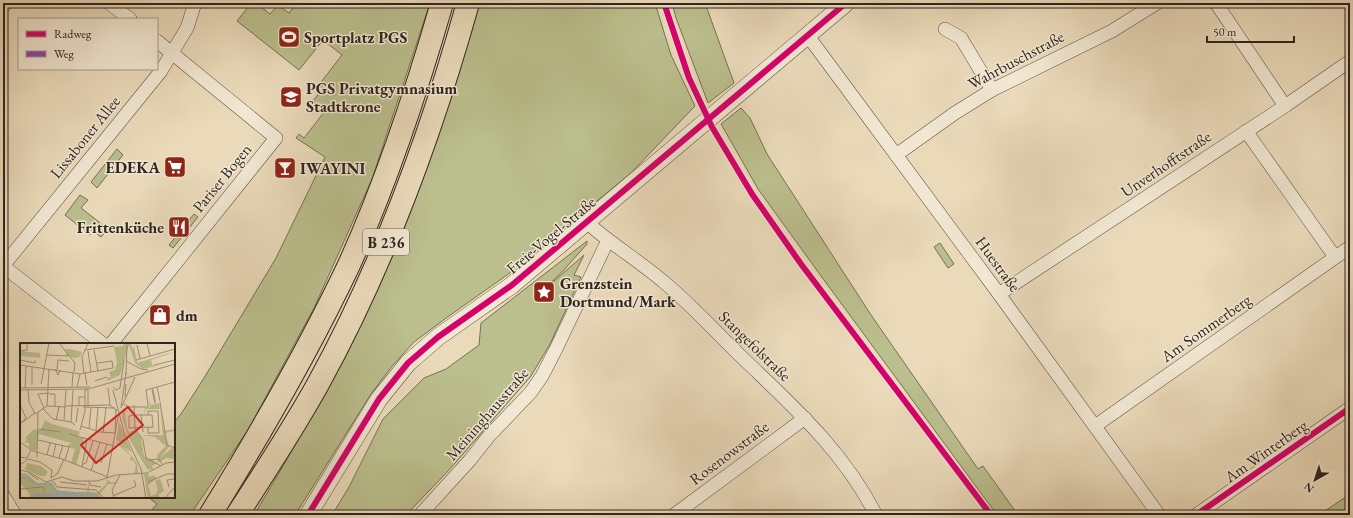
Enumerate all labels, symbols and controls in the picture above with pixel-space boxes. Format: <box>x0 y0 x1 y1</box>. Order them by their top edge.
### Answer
legend <box>18 18 158 70</box>
scale bar <box>1207 18 1294 44</box>
sports icon: Sportplatz PGS <box>276 24 302 50</box>
text: 50 m <box>1213 24 1237 40</box>
text: Radweg <box>54 26 92 42</box>
street label: Wahrbuschstraße <box>964 26 1068 94</box>
place label: Sportplatz PGS <box>304 27 408 48</box>
text: Weg <box>54 46 74 62</box>
place label: PGS Privatgymnasium Stadtkrone <box>306 78 457 117</box>
school or university icon: PGS Privatgymnasium Stadtkrone <box>278 84 304 110</box>
street label: Lissaboner Allee <box>45 91 125 183</box>
street label: Unverhofftstraße <box>1117 126 1215 202</box>
street label: Pariser Bogen <box>188 139 256 217</box>
supermarket icon: EDEKA <box>162 154 188 180</box>
bar icon: IWAYINI <box>272 155 298 181</box>
place label: EDEKA <box>106 157 160 178</box>
place label: IWAYINI <box>300 158 365 179</box>
street label: Freie-Vogel-Straße <box>502 192 600 278</box>
restaurant icon: Frittenküche <box>166 214 192 240</box>
place label: Frittenküche <box>77 217 164 238</box>
road number: B 236 <box>363 229 409 255</box>
street label: Huestraße <box>971 232 1025 296</box>
place label: Grenzstein Dortmund/Mark <box>560 273 676 312</box>
place icon: Grenzstein Dortmund/Mark <box>531 279 557 305</box>
street label: Am Sommerberg <box>1156 289 1256 367</box>
shop icon: dm <box>147 302 173 328</box>
place label: dm <box>176 305 198 326</box>
street label: Stangefolstraße <box>714 306 796 386</box>
inset map <box>20 343 175 498</box>
street label: Meininghausstraße <box>441 363 533 465</box>
street label: Am Winterberg <box>1219 414 1313 488</box>
street label: Rosenowstraße <box>685 416 773 490</box>
north arrow <box>1295 460 1335 500</box>
text: N <box>1301 479 1317 496</box>

